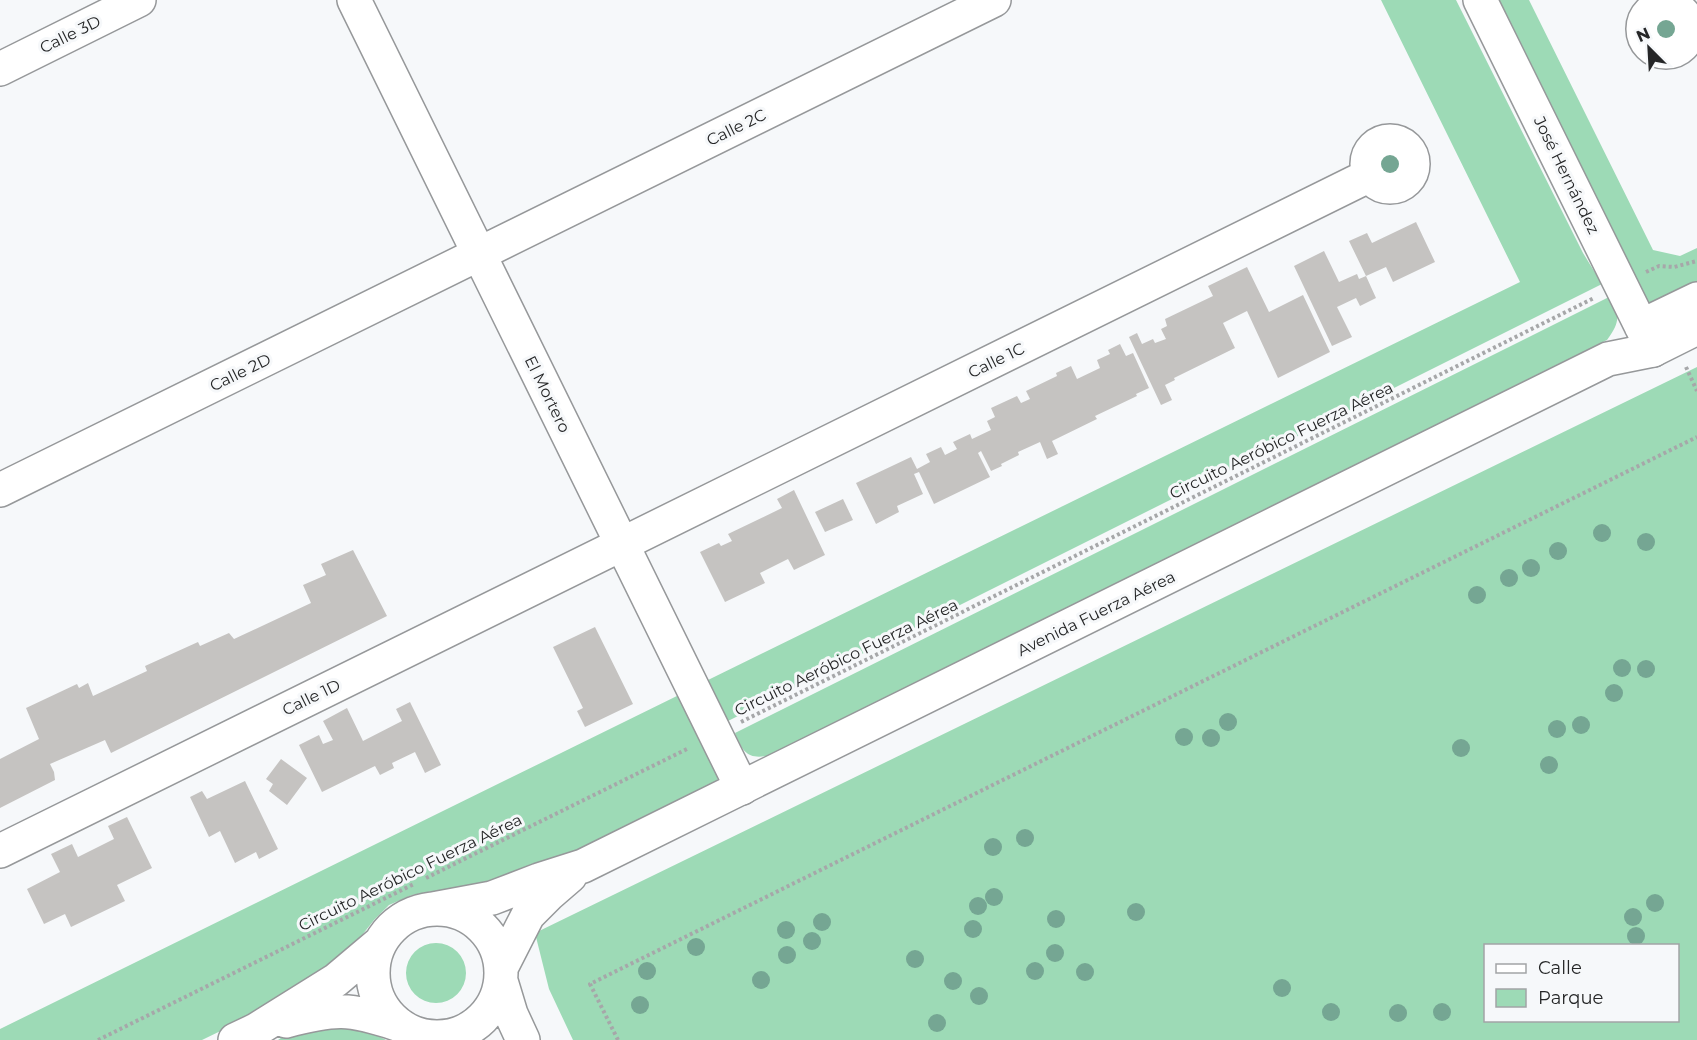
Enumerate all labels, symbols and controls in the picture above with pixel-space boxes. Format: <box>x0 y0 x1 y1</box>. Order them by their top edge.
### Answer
street label: Calle 3D <box>37 12 104 57</box>
north arrow <box>1619 18 1679 78</box>
text: N <box>1633 23 1653 46</box>
street label: Calle 2C <box>703 105 769 150</box>
street label: José Hernández <box>1529 112 1603 237</box>
street label: Calle 1C <box>965 339 1027 382</box>
street label: Calle 2D <box>207 350 274 395</box>
street label: El Mortero <box>521 353 574 436</box>
street label: Circuito Aeróbico Fuerza Aérea <box>1166 378 1396 503</box>
street label: Avenida Fuerza Aérea <box>1014 567 1178 660</box>
street label: Circuito Aeróbico Fuerza Aérea <box>731 595 961 720</box>
street label: Calle 1D <box>279 675 343 720</box>
street label: Circuito Aeróbico Fuerza Aérea <box>295 810 525 935</box>
legend <box>1484 944 1679 1022</box>
text: Calle <box>1538 957 1582 979</box>
text: Parque <box>1538 987 1604 1009</box>

